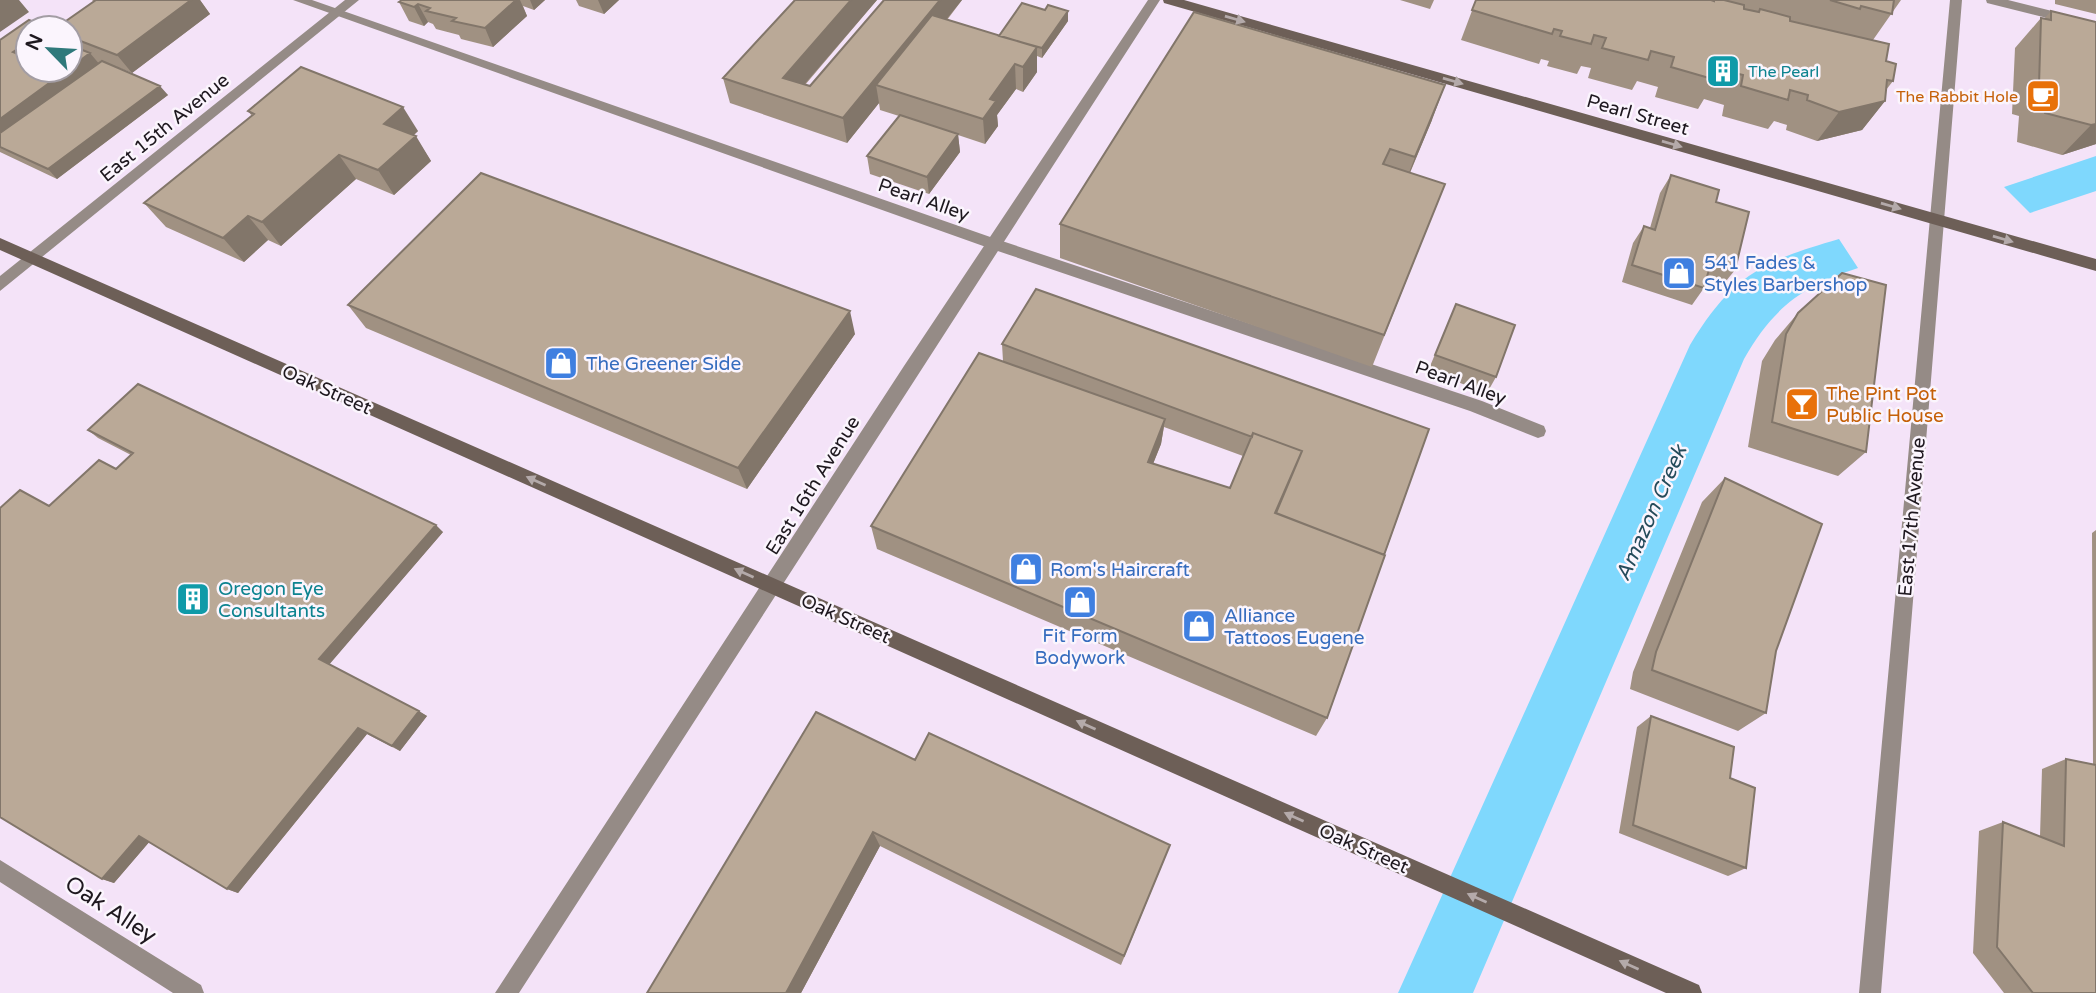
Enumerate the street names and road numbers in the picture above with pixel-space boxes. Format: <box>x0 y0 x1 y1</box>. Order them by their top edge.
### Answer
street label: East 15th Avenue <box>96 69 234 187</box>
street label: Pearl Street <box>1584 90 1691 140</box>
street label: Pearl Alley <box>875 174 972 226</box>
street label: Pearl Alley <box>1412 356 1509 410</box>
street label: Oak Street <box>278 360 375 419</box>
street label: East 16th Avenue <box>761 412 864 559</box>
street label: East 17th Avenue <box>1894 437 1930 598</box>
street label: Oak Street <box>797 589 894 648</box>
street label: Oak Street <box>1315 819 1412 878</box>
street label: Oak Alley <box>59 870 162 950</box>

